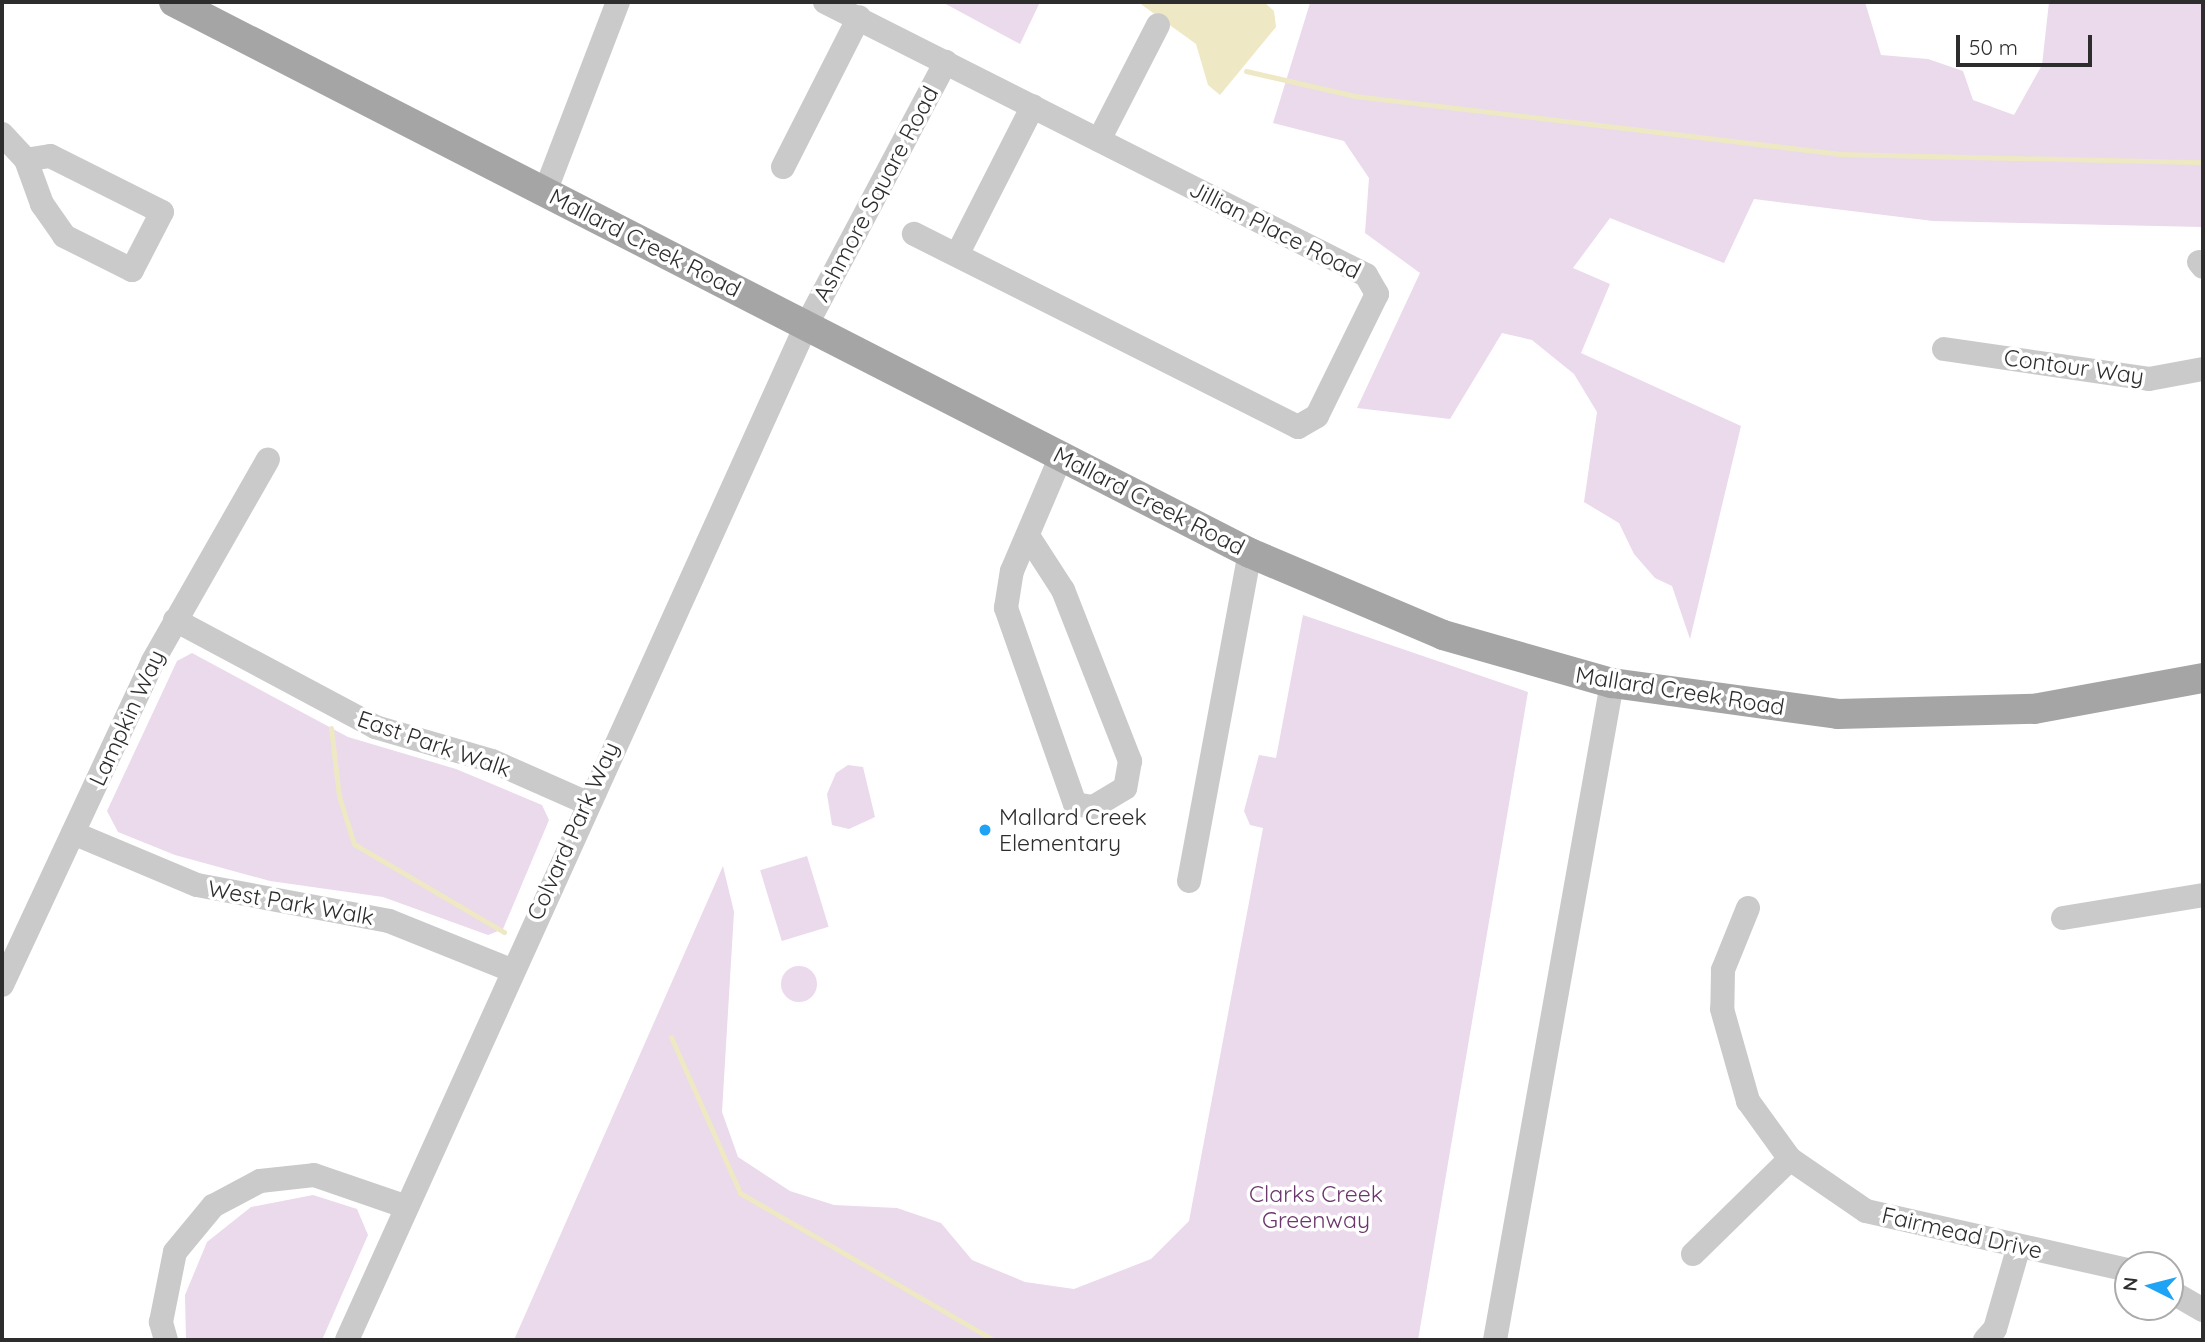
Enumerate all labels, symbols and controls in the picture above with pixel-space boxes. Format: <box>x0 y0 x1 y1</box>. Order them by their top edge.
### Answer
scale bar <box>1960 21 2096 65</box>
text: 50 m <box>1969 34 2018 60</box>
street label: Ashmore Square Road <box>808 82 944 306</box>
street label: Jillian Place Road <box>1185 175 1365 285</box>
street label: Mallard Creek Road <box>545 183 745 303</box>
street label: Contour Way <box>2002 344 2146 390</box>
street label: Mallard Creek Road <box>1049 441 1249 561</box>
street label: Lampkin Way <box>83 646 171 790</box>
street label: Mallard Creek Road <box>1574 661 1786 721</box>
street label: East Park Walk <box>354 705 514 783</box>
street label: Colvard Park Way <box>521 738 625 924</box>
place label: Mallard Creek Elementary <box>999 803 1147 857</box>
marker: Mallard Creek Elementary <box>977 822 993 838</box>
street label: West Park Walk <box>206 875 376 931</box>
park label: Clarks Creek Greenway <box>1249 1180 1383 1234</box>
street label: Fairmead Drive <box>1879 1201 2045 1265</box>
north arrow <box>2114 1251 2184 1321</box>
text: N <box>2117 1276 2143 1292</box>

